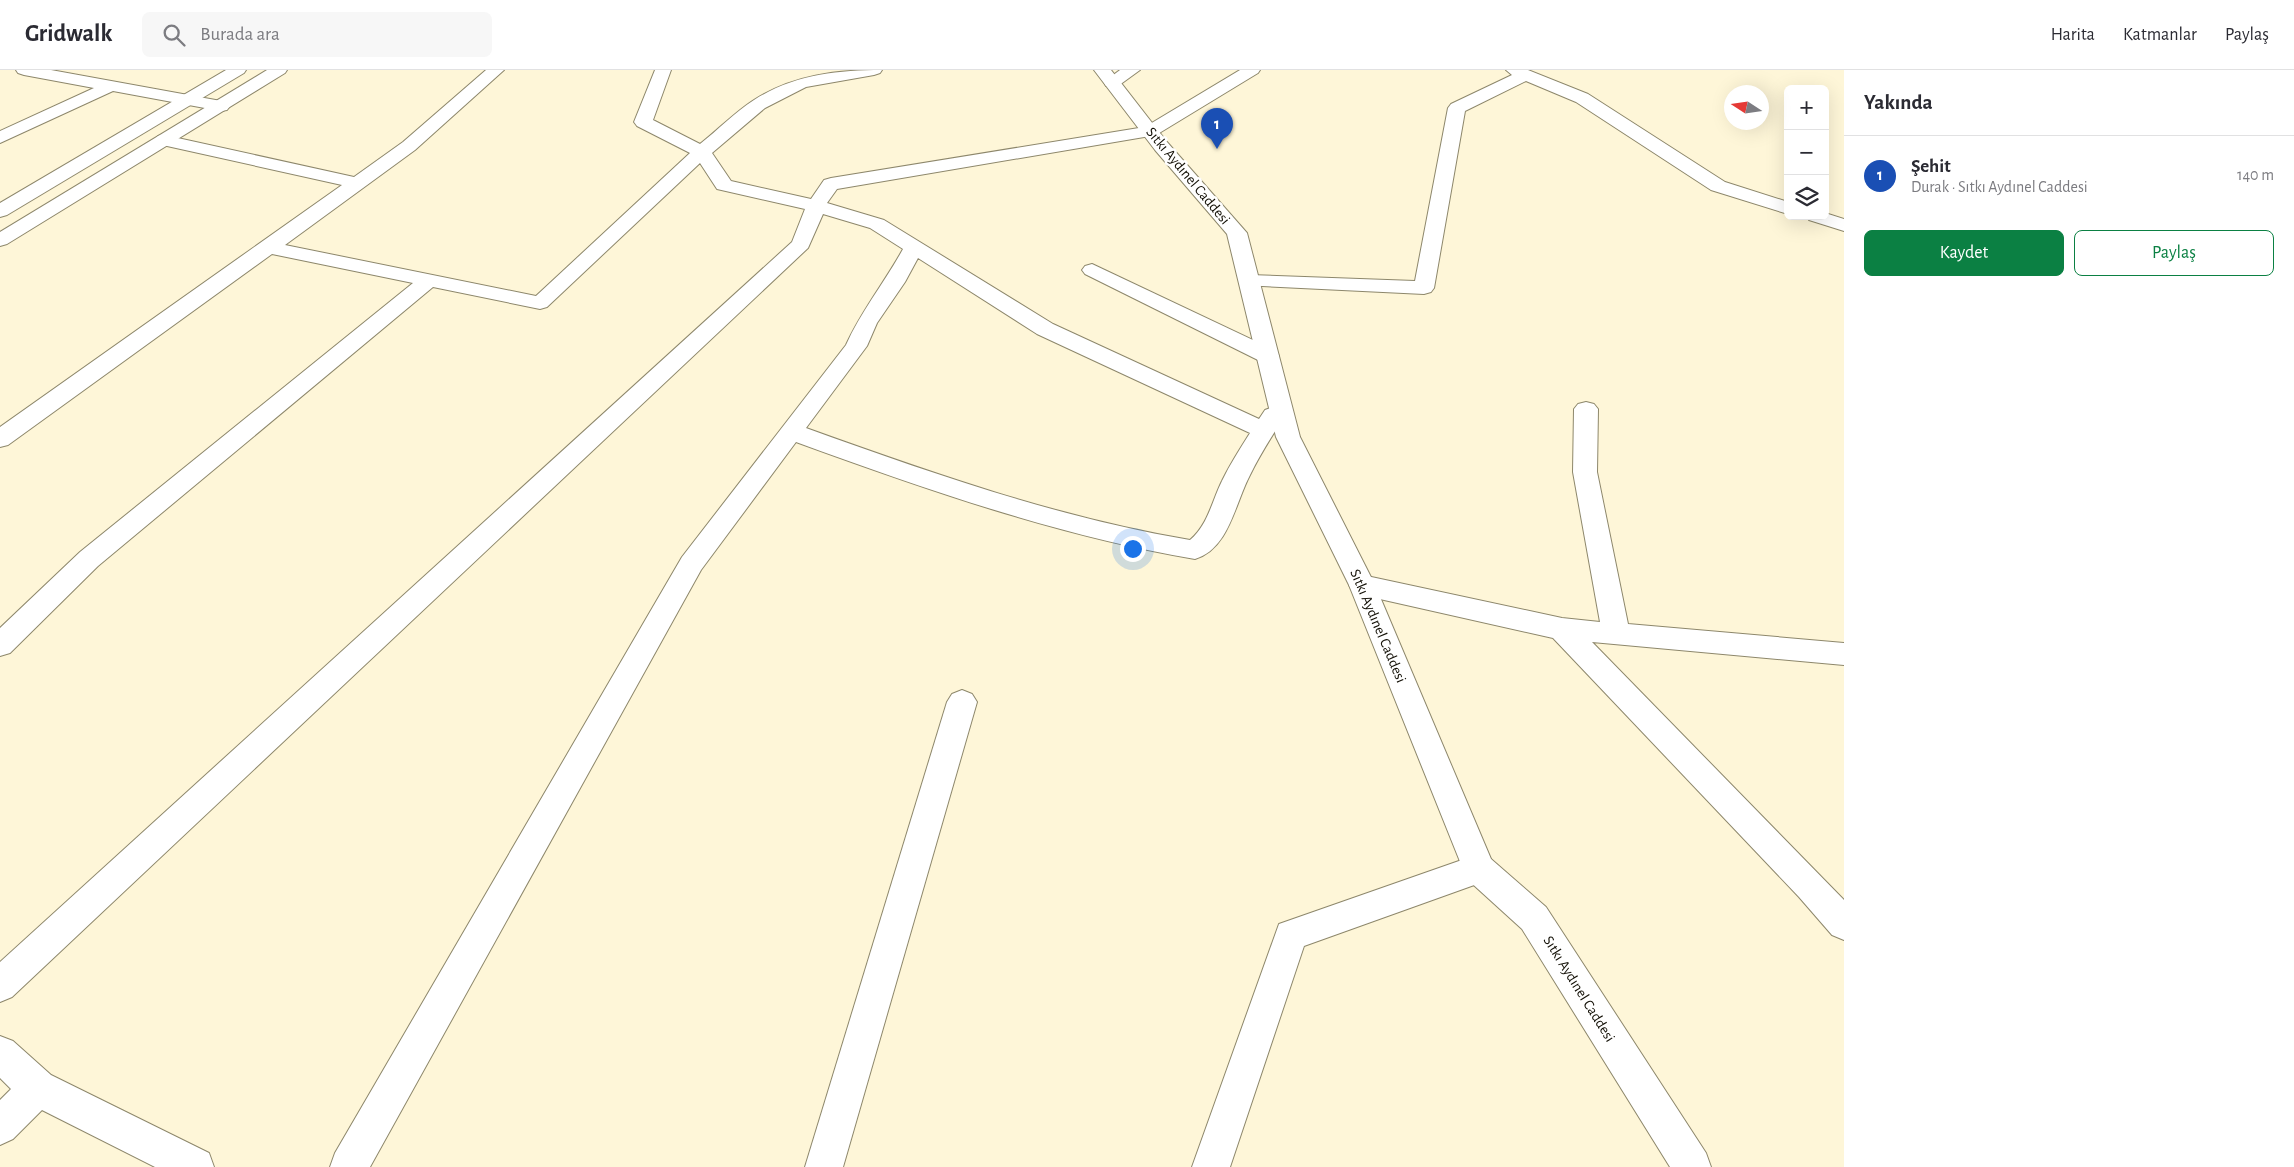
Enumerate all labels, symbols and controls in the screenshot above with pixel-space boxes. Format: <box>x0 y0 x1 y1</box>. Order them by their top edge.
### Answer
search box <box>142 12 492 57</box>
icon: search <box>160 21 188 49</box>
text: Gridwalk <box>25 22 112 46</box>
text: Burada ara <box>200 25 280 44</box>
text: Harita <box>2051 26 2095 44</box>
text: Katmanlar <box>2123 26 2197 44</box>
text: Paylaş <box>2225 26 2269 44</box>
north arrow <box>1724 85 1769 130</box>
map controls <box>1784 85 1829 220</box>
button: + <box>1784 85 1829 130</box>
text: Yakında <box>1864 92 1933 113</box>
pin: 1 <box>1201 108 1233 149</box>
street label: Sıtkı Aydınel Caddesi <box>1143 125 1233 227</box>
button: − <box>1784 130 1829 175</box>
text: Şehit <box>1911 157 1951 176</box>
text: 1 <box>1877 167 1883 183</box>
text: 140 m <box>2237 167 2274 183</box>
button: layers <box>1784 175 1829 220</box>
text: Durak · Sıtkı Aydınel Caddesi <box>1911 179 2088 195</box>
button: Kaydet <box>1864 230 2064 276</box>
button: Paylaş <box>2074 230 2274 276</box>
your location <box>1120 536 1146 562</box>
street label: Sıtkı Aydınel Caddesi <box>1347 567 1409 685</box>
street label: Sıtkı Aydınel Caddesi <box>1540 933 1618 1045</box>

